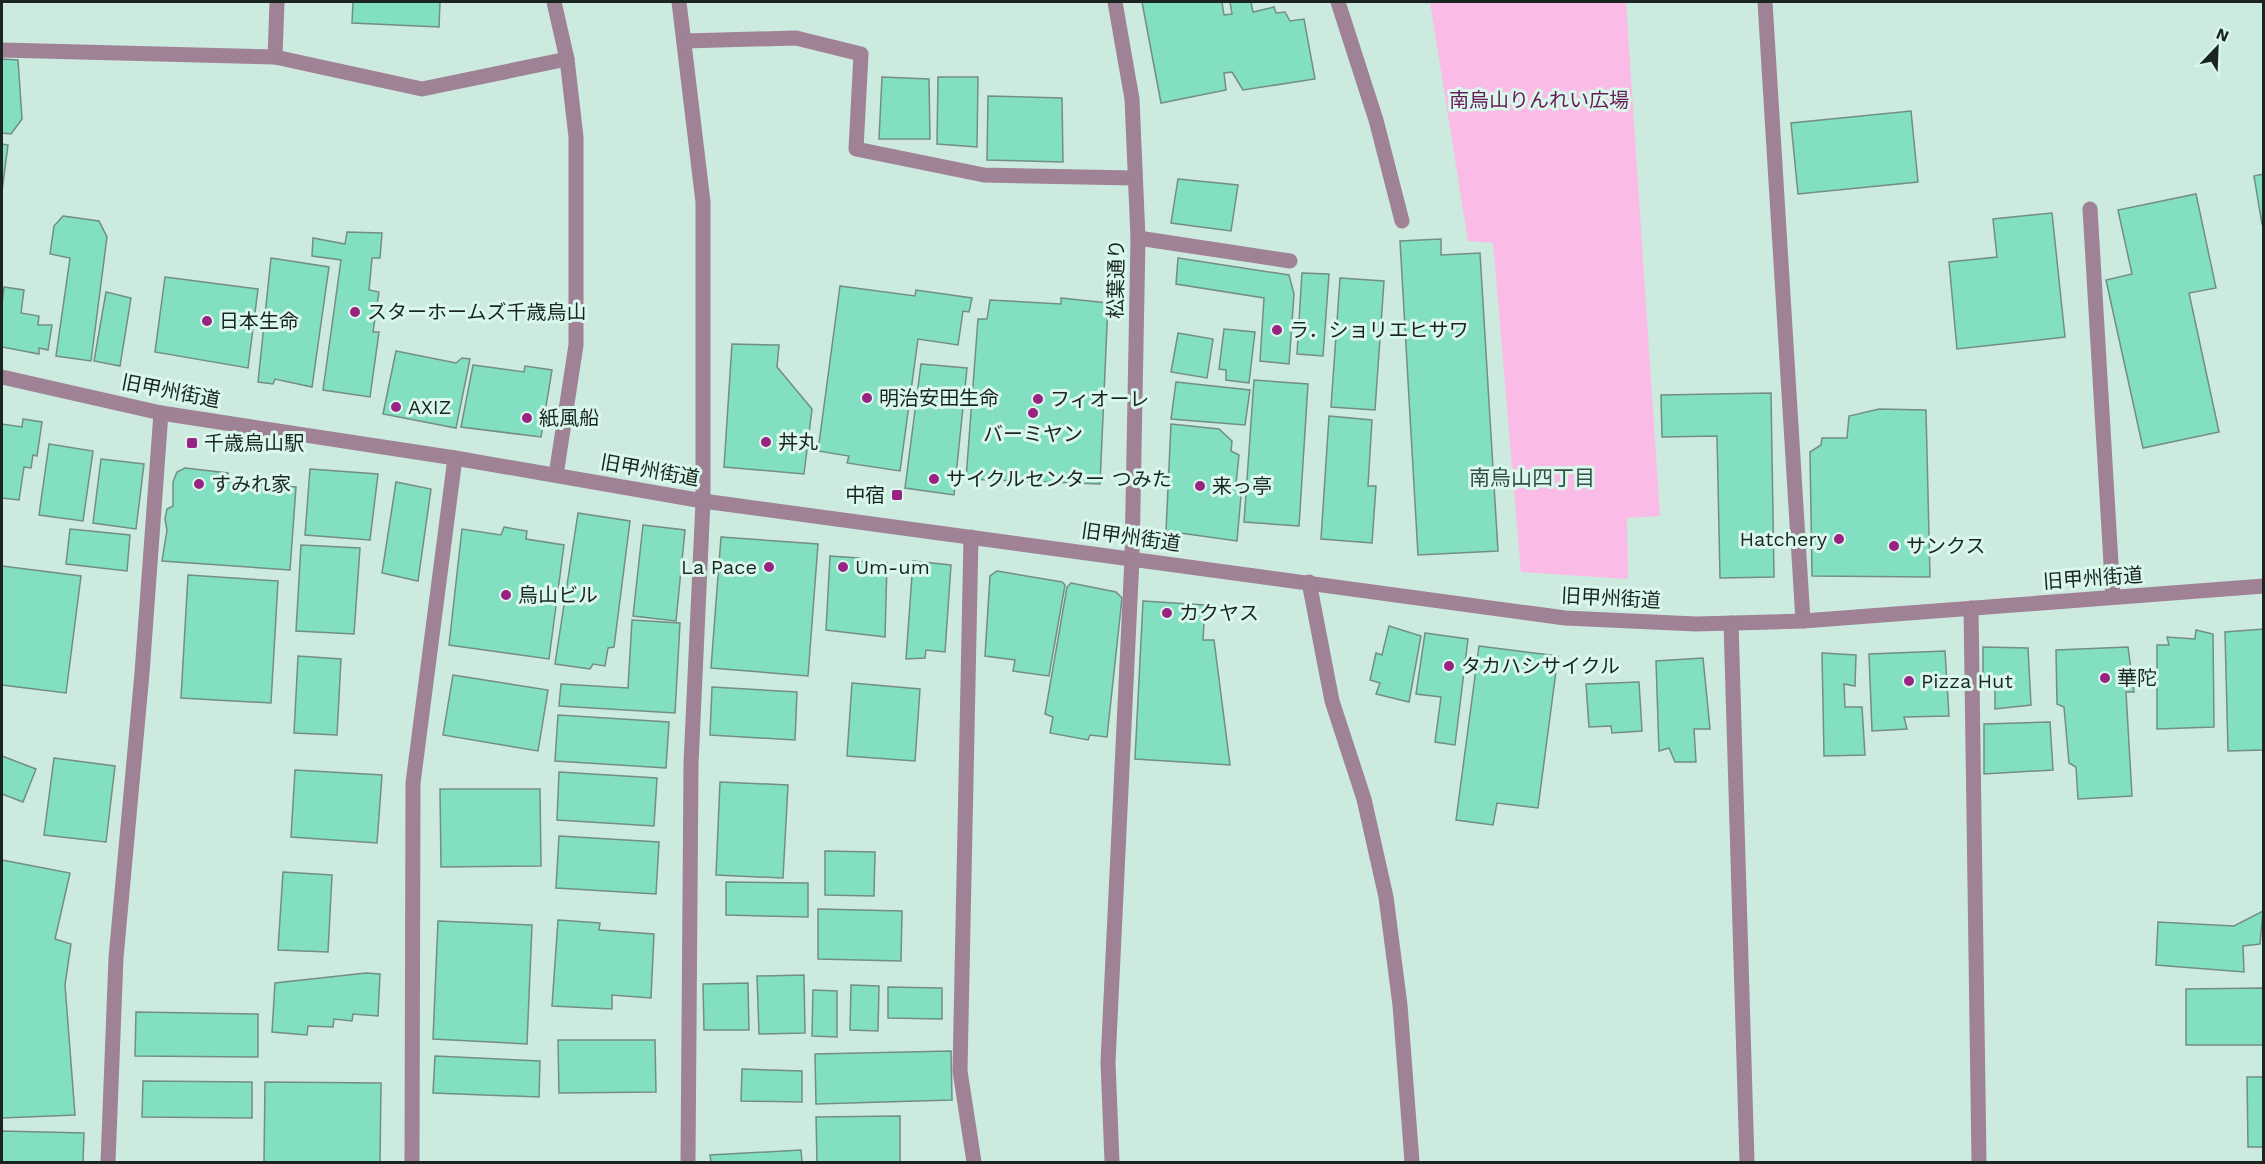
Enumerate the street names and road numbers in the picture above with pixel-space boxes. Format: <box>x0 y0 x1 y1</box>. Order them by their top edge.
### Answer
street label: 松葉通り <box>1103 239 1129 319</box>
street label: 旧甲州街道 <box>120 370 222 412</box>
street label: 旧甲州街道 <box>599 449 701 491</box>
street label: 旧甲州街道 <box>1080 518 1182 556</box>
street label: 旧甲州街道 <box>2042 563 2144 593</box>
street label: 旧甲州街道 <box>1560 583 1662 613</box>

